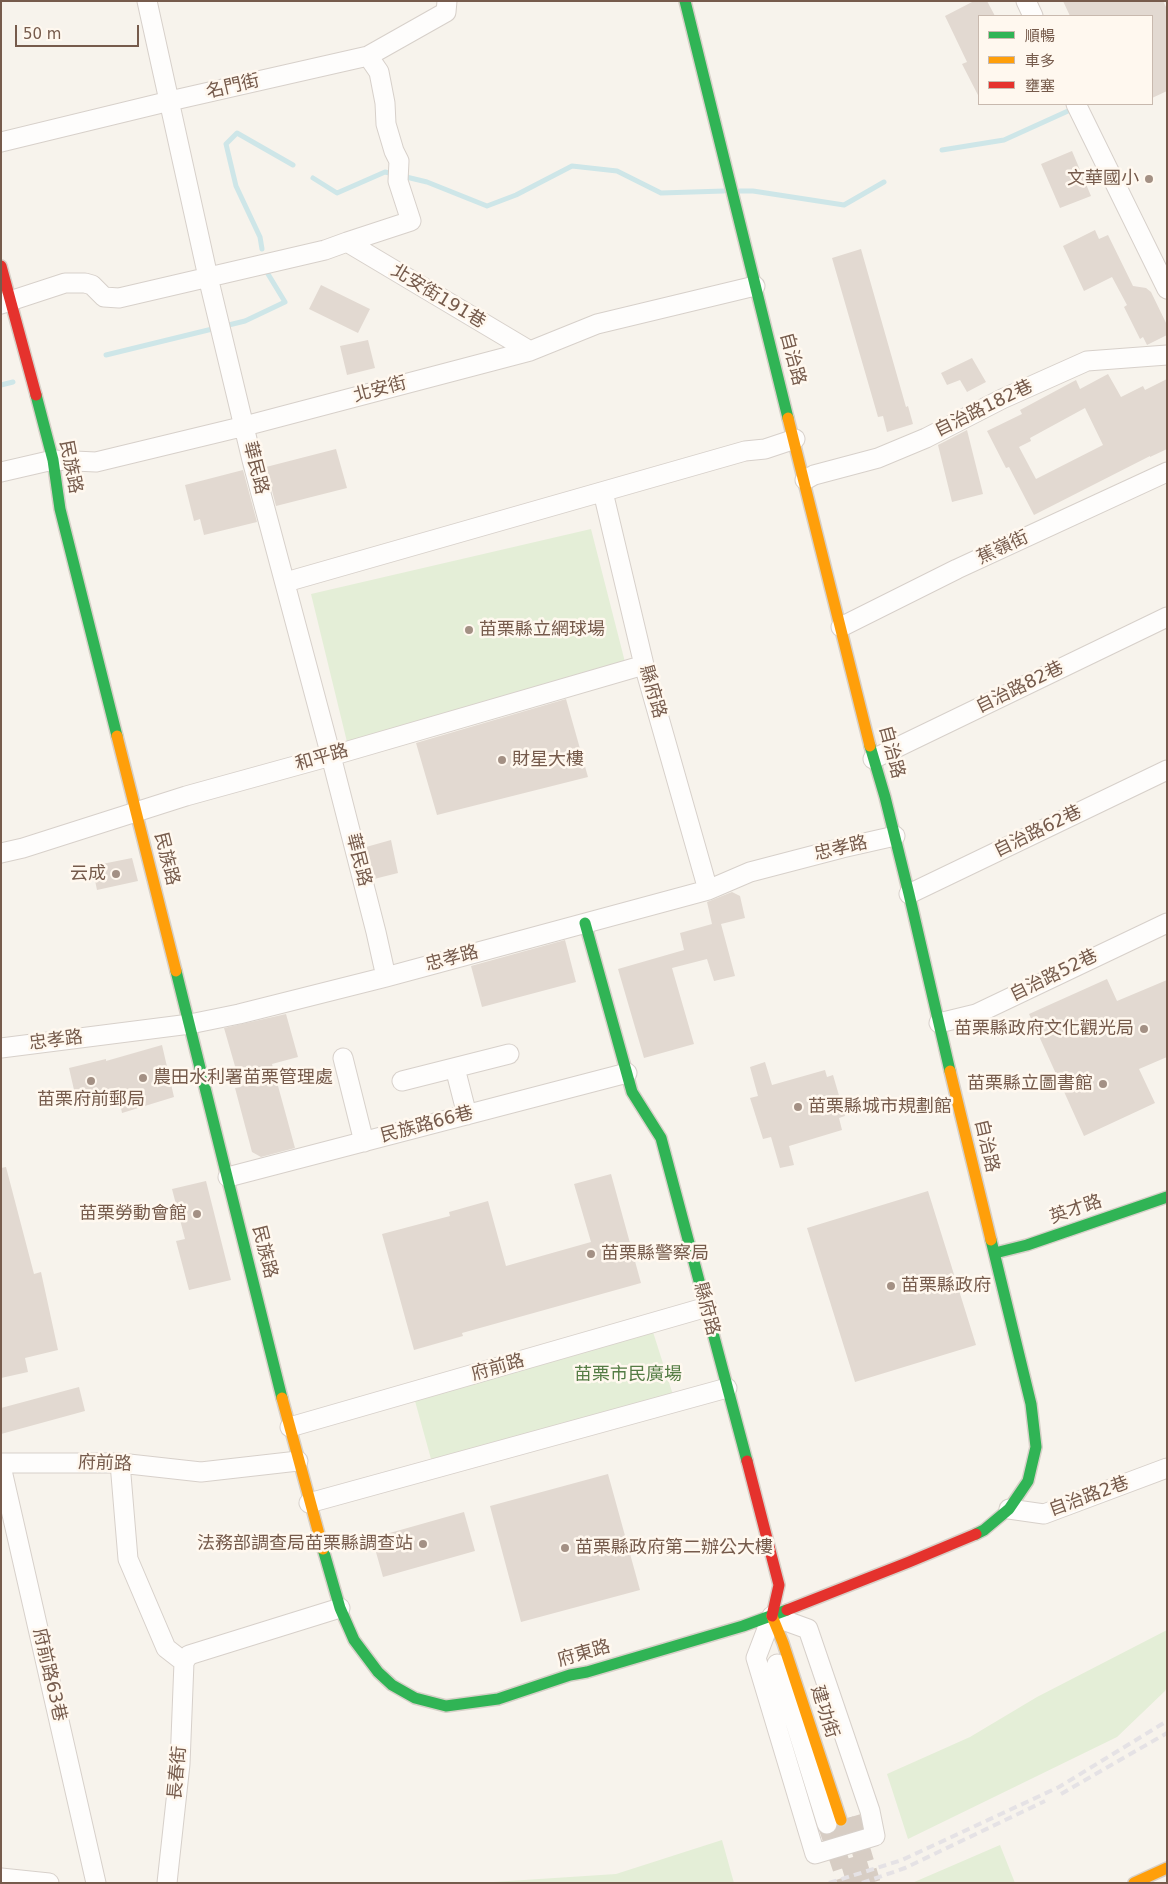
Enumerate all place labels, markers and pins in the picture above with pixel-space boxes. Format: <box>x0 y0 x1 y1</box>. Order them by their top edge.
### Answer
place label: 文華國小 <box>1067 168 1139 190</box>
marker: 文華國小 <box>1143 173 1155 185</box>
place label: 苗栗縣立網球場 <box>479 619 605 641</box>
marker: 苗栗縣立網球場 <box>463 624 475 636</box>
place label: 財星大樓 <box>512 749 584 771</box>
marker: 財星大樓 <box>496 754 508 766</box>
place label: 云成 <box>70 863 106 885</box>
marker: 云成 <box>110 868 122 880</box>
place label: 苗栗縣政府文化觀光局 <box>954 1018 1134 1040</box>
marker: 苗栗縣政府文化觀光局 <box>1138 1023 1150 1035</box>
place label: 農田水利署苗栗管理處 <box>153 1067 333 1089</box>
marker: 農田水利署苗栗管理處 <box>137 1072 149 1084</box>
place label: 苗栗縣立圖書館 <box>967 1073 1093 1095</box>
marker: 苗栗府前郵局 <box>85 1075 97 1087</box>
marker: 苗栗縣立圖書館 <box>1097 1078 1109 1090</box>
place label: 苗栗府前郵局 <box>37 1089 145 1111</box>
place label: 苗栗縣城市規劃館 <box>808 1096 952 1118</box>
marker: 苗栗縣城市規劃館 <box>792 1101 804 1113</box>
place label: 苗栗勞動會館 <box>79 1203 187 1225</box>
marker: 苗栗勞動會館 <box>191 1208 203 1220</box>
place label: 苗栗縣警察局 <box>601 1243 709 1265</box>
marker: 苗栗縣警察局 <box>585 1248 597 1260</box>
place label: 苗栗縣政府 <box>901 1275 991 1297</box>
marker: 苗栗縣政府 <box>885 1280 897 1292</box>
place label: 法務部調查局苗栗縣調查站 <box>197 1533 413 1555</box>
place label: 苗栗縣政府第二辦公大樓 <box>575 1537 773 1559</box>
marker: 法務部調查局苗栗縣調查站 <box>417 1538 429 1550</box>
marker: 苗栗縣政府第二辦公大樓 <box>559 1542 571 1554</box>

